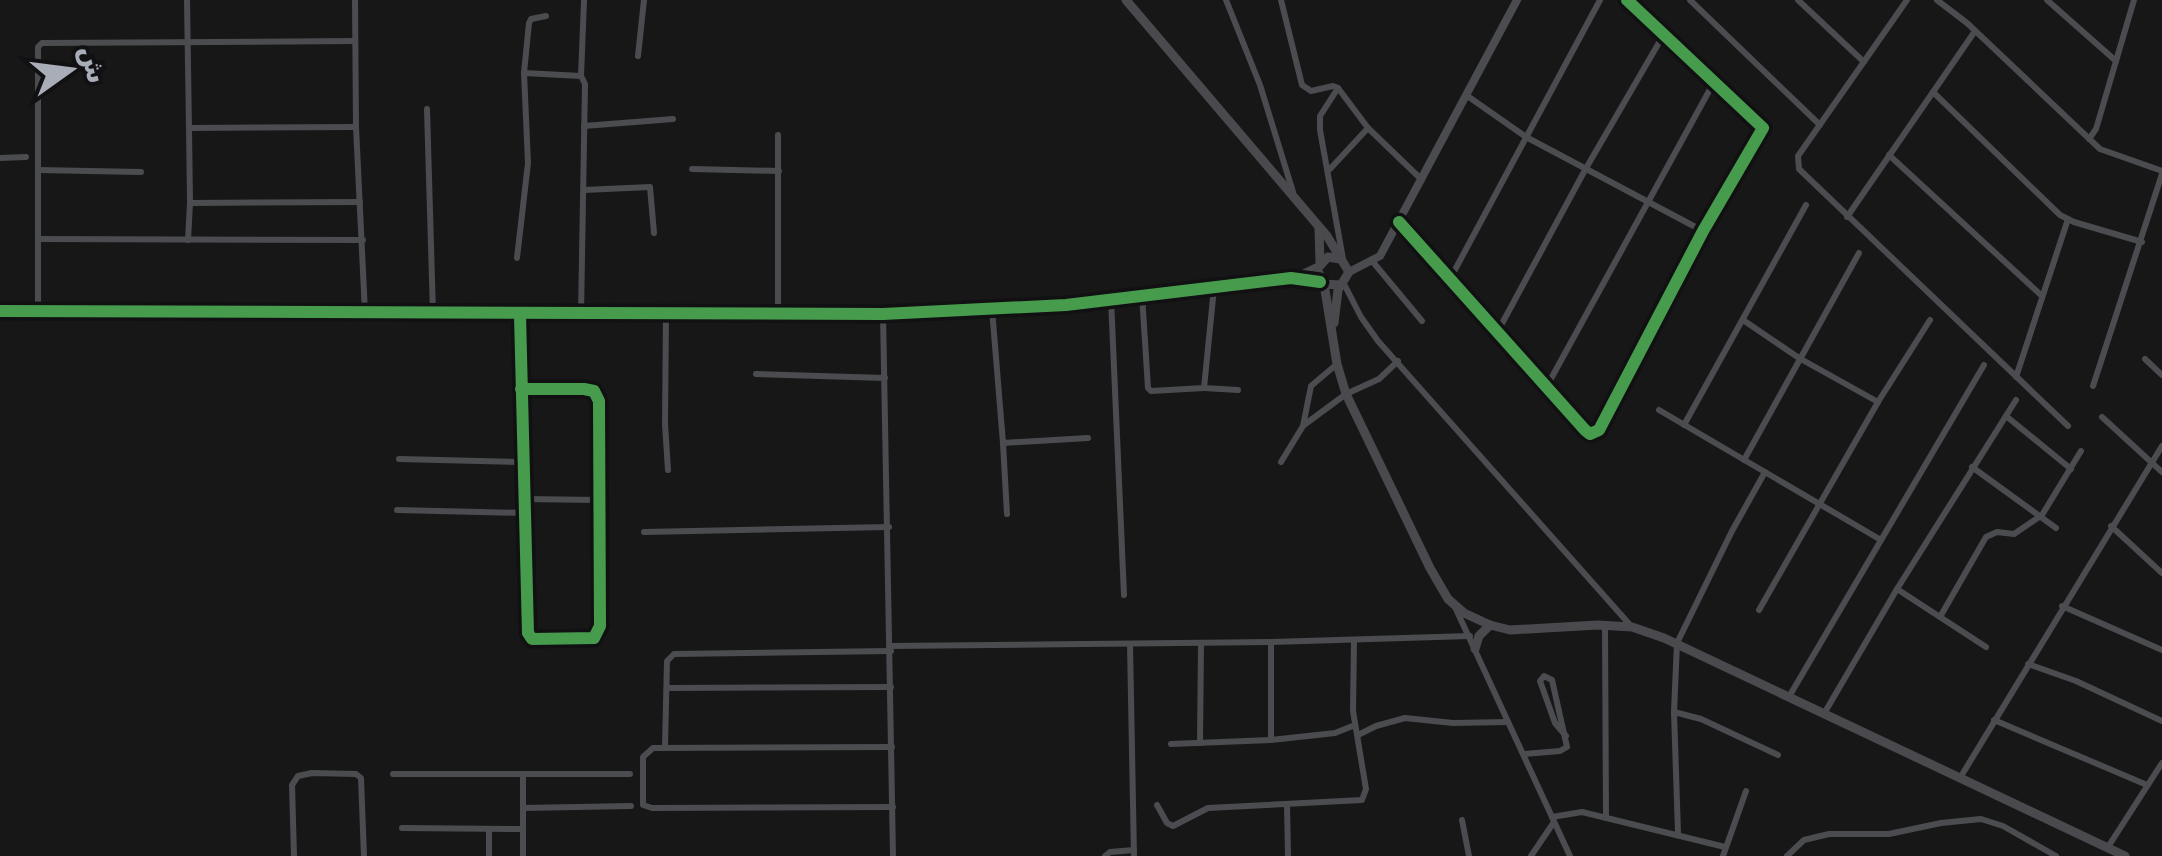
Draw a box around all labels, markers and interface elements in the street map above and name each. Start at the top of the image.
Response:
north arrow [20,20,120,120]
text: ش [73,41,114,87]

